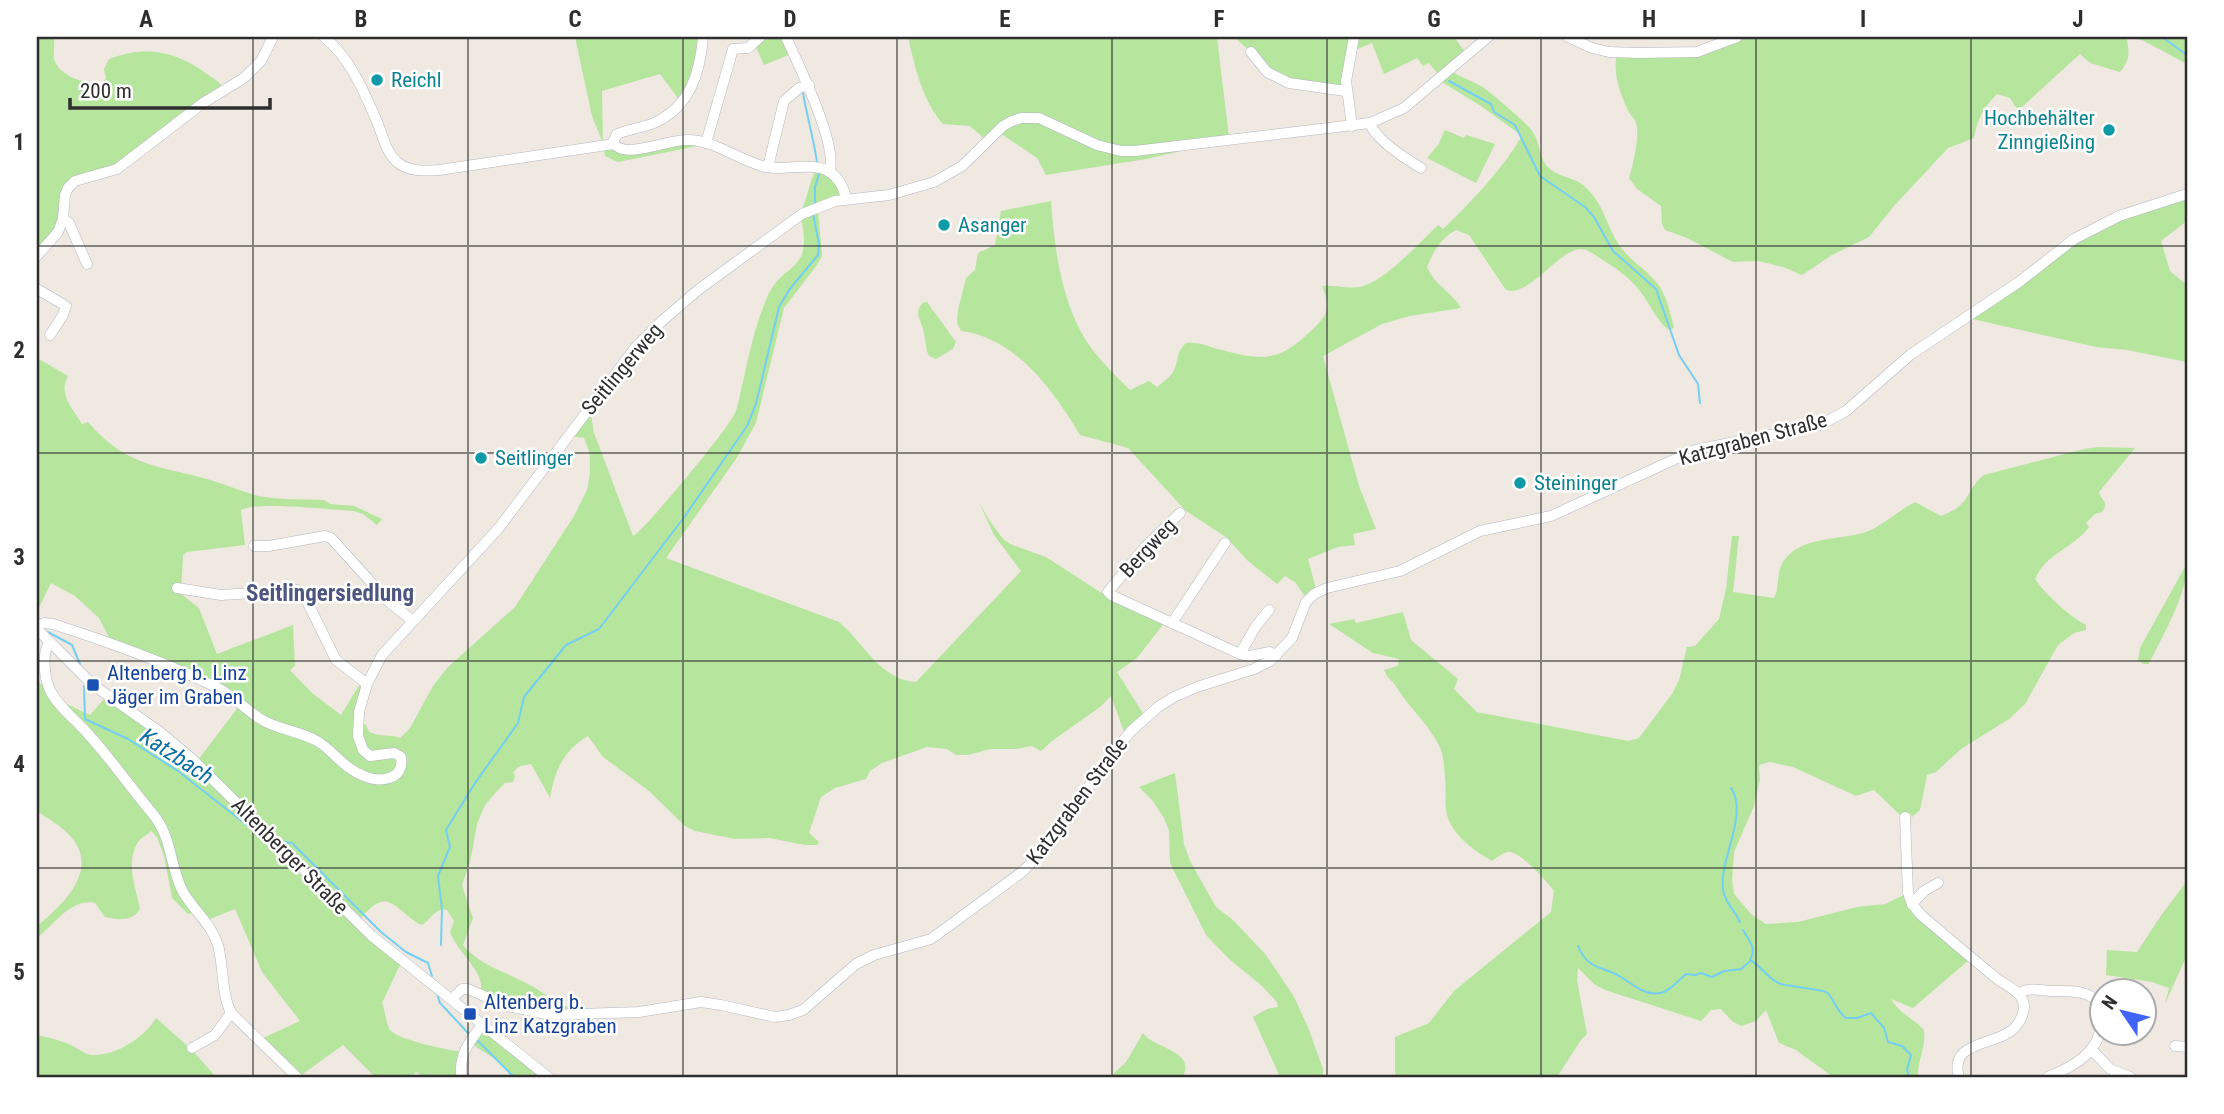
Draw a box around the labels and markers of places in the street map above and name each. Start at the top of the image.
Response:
place label: Reichl [391,68,441,92]
marker: Reichl [369,72,385,88]
place label: Hochbehälter Zinngießing [1984,106,2095,154]
marker: Hochbehälter Zinngießing [2101,122,2117,138]
place label: Asanger [958,213,1027,237]
marker: Asanger [936,217,952,233]
place label: Seitlinger [495,446,573,470]
marker: Seitlinger [473,450,489,466]
place label: Steininger [1534,471,1618,495]
marker: Steininger [1512,475,1528,491]
place label: Altenberg b. Linz Jäger im Graben [107,661,247,709]
marker: Altenberg b. Linz Jäger im Graben [85,677,101,693]
place label: Altenberg b. Linz Katzgraben [484,990,617,1038]
marker: Altenberg b. Linz Katzgraben [462,1006,478,1022]

